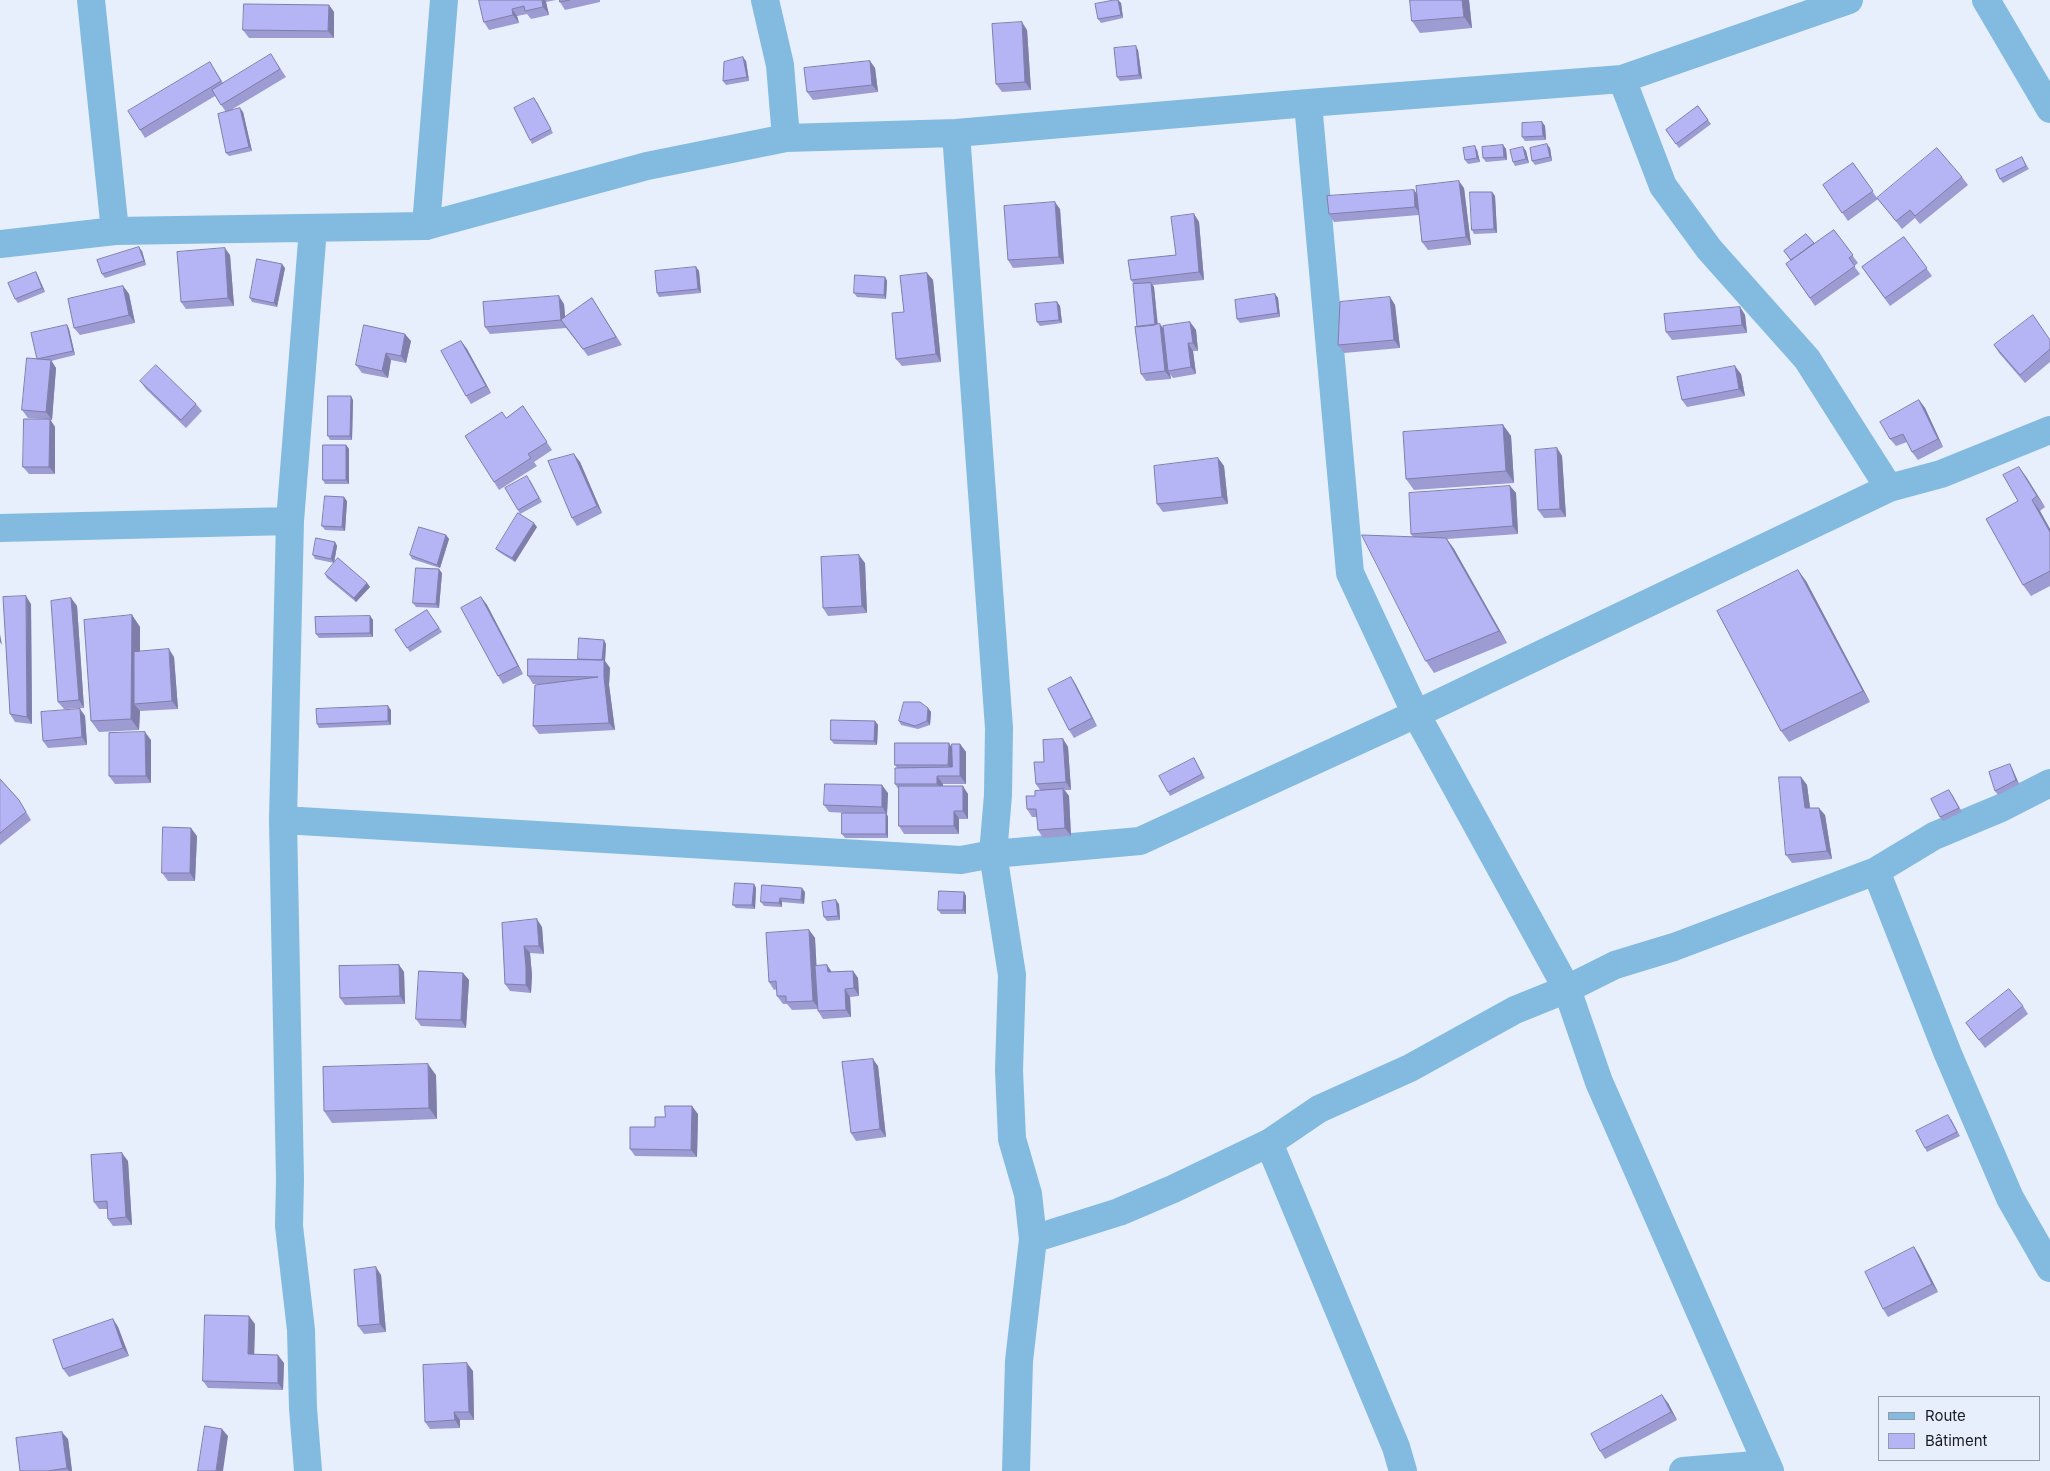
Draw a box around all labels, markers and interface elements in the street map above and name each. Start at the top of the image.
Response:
legend [1878,1396,2040,1461]
text: Route [1925,1406,1966,1425]
text: Bâtiment [1925,1431,1987,1450]

